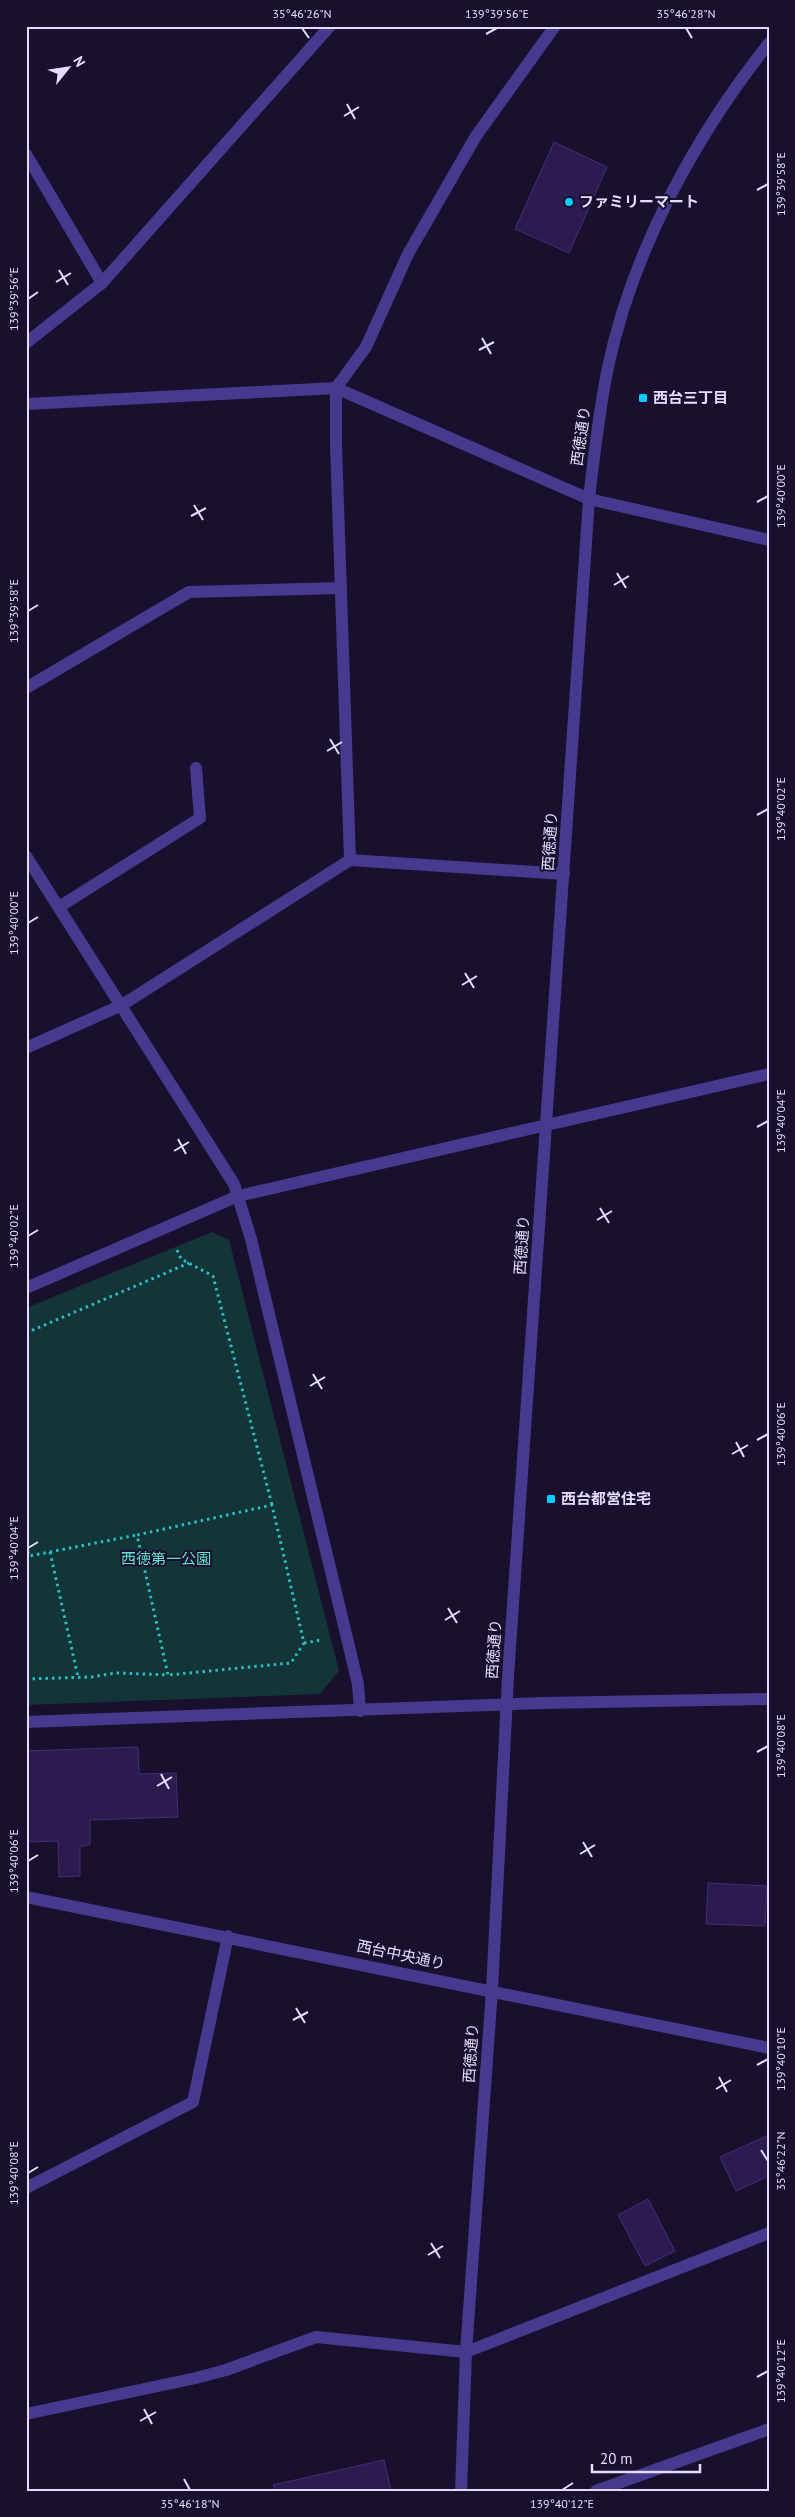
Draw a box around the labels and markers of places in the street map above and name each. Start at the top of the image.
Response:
place label: ファミリーマート [579,192,699,211]
marker: ファミリーマート [563,196,575,208]
place label: 西台三丁目 [653,388,728,407]
marker: 西台三丁目 [637,392,649,404]
place label: 西台都営住宅 [561,1489,651,1508]
marker: 西台都営住宅 [545,1493,557,1505]

